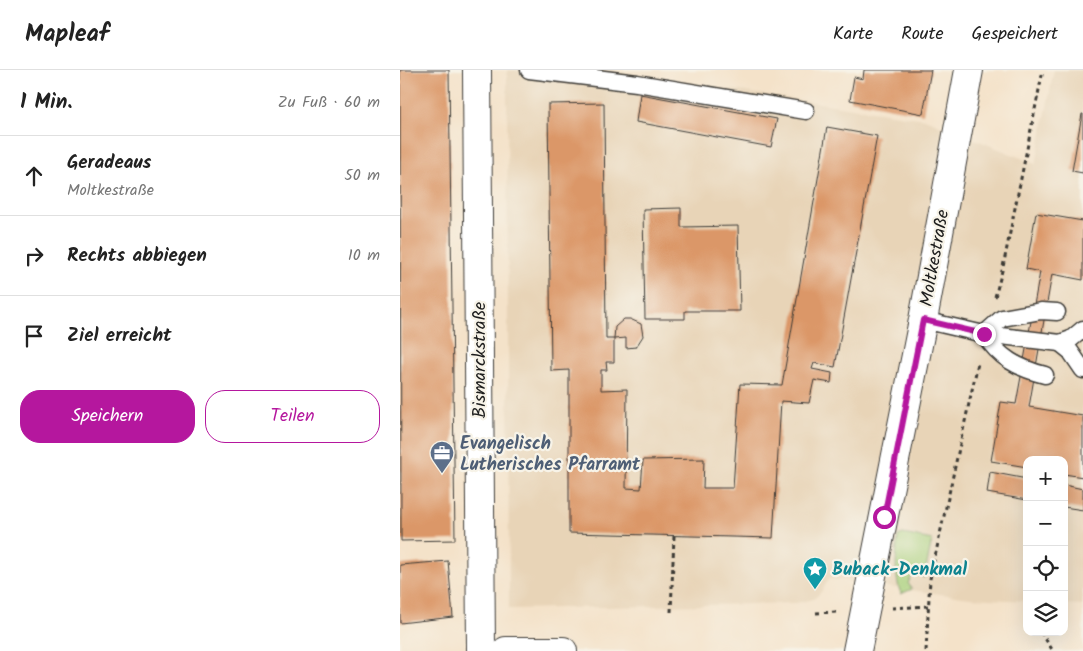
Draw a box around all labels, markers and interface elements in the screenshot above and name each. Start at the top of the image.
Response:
text: Mapleaf [25,15,109,54]
text: Karte [833,20,873,49]
text: Route [901,20,944,49]
text: Gespeichert [972,20,1058,49]
text: 1 Min. [20,86,72,119]
text: Zu Fuß · 60 m [278,90,380,115]
text: Geradeaus [67,148,152,178]
icon: ahead [20,162,48,190]
text: 50 m [344,163,380,188]
text: Moltkestraße [67,178,154,203]
street label: Moltkestraße [913,208,958,309]
text: Rechts abbiegen [67,241,207,271]
icon: right [20,242,48,270]
text: 10 m [348,243,380,268]
street label: Bismarckstraße [466,302,495,418]
text: Ziel erreicht [67,321,172,351]
icon: arrive [20,322,48,350]
route end [973,323,996,346]
button: Speichern [20,390,195,443]
button: Teilen [205,390,380,443]
place label: Evangelisch Lutherisches Pfarramt [460,430,641,480]
office icon: Evangelisch Lutherisches Pfarramt [429,440,455,474]
map controls [1023,456,1068,636]
button: + [1023,456,1068,501]
button: − [1023,501,1068,546]
route start [873,506,896,529]
button: locate [1023,546,1068,591]
place icon: Buback-Denkmal [802,556,828,590]
place label: Buback-Denkmal [832,556,967,585]
button: layers [1023,591,1068,636]

